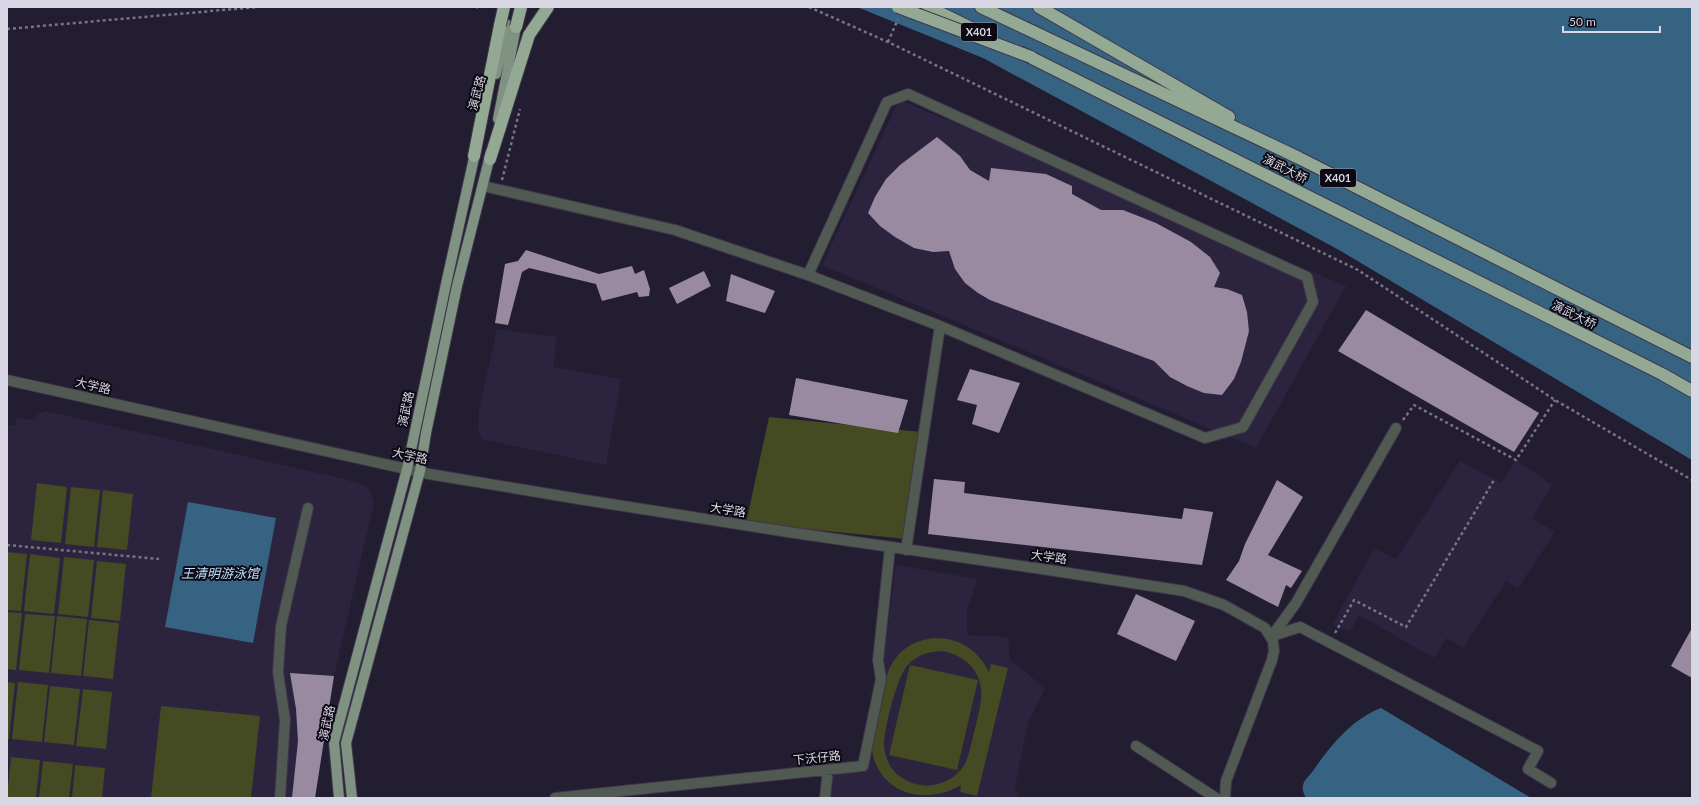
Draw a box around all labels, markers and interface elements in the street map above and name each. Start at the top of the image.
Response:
scale bar [1563,8,1660,34]
text: 50 m [1569,14,1596,29]
road number: X401 [961,23,997,41]
street label: 演武路 [465,74,488,112]
street label: 演武大桥 [1260,151,1310,186]
road number: X401 [1320,169,1356,187]
street label: 演武大桥 [1549,297,1599,332]
street label: 大学路 [74,374,112,397]
street label: 演武路 [394,390,417,428]
street label: 大学路 [391,444,429,467]
street label: 大学路 [709,499,747,520]
street label: 大学路 [1030,547,1068,566]
water label: 王清明游泳馆 [181,565,261,581]
street label: 演武路 [315,704,338,742]
street label: 下沃仔路 [792,748,842,767]

